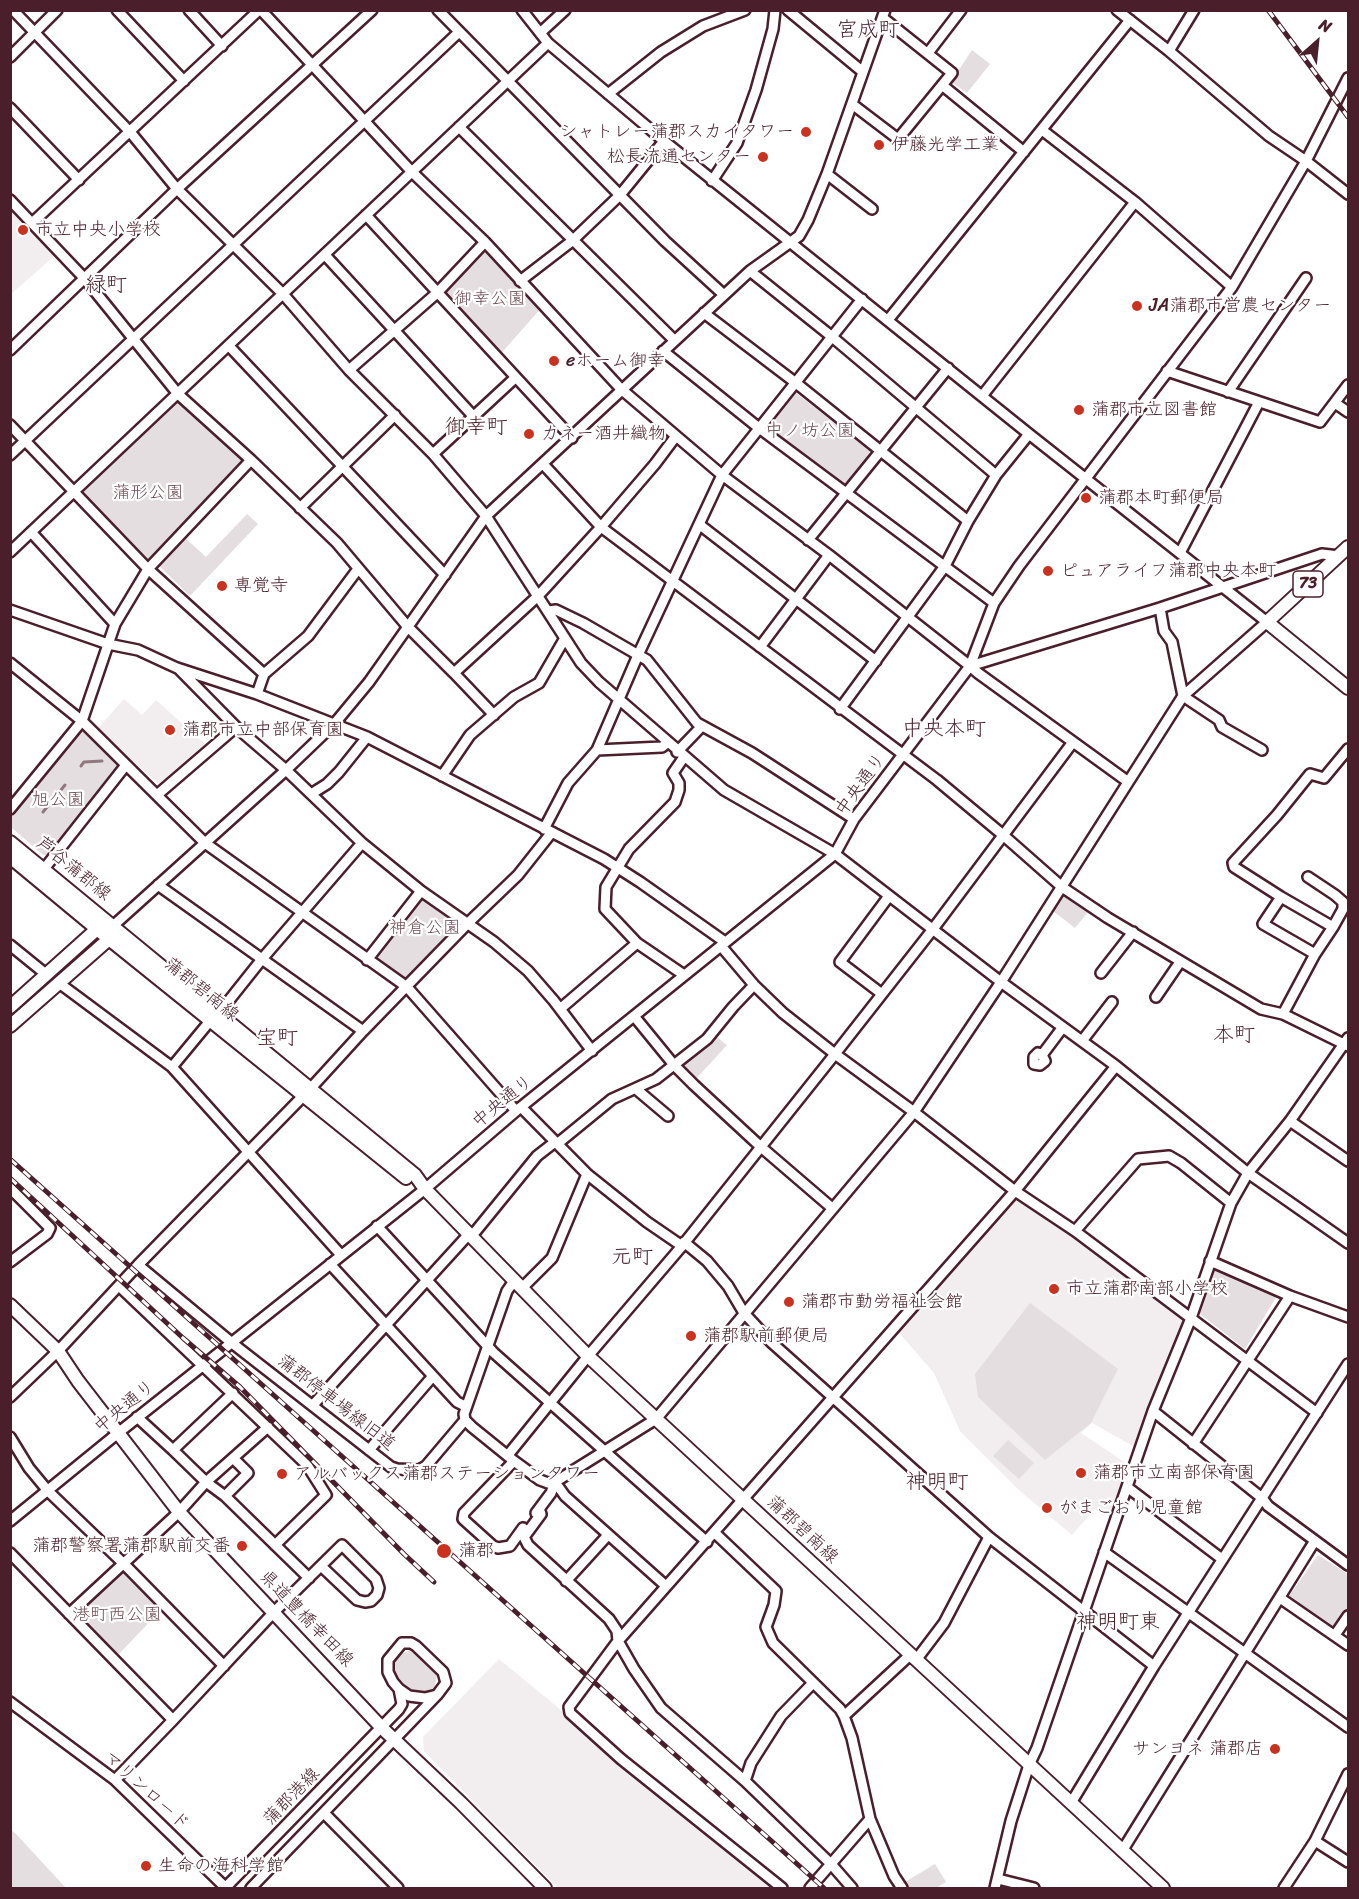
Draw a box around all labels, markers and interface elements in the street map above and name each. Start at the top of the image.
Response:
text: N [1314,10,1337,41]
north arrow [1287,12,1347,72]
district label: 宮成町 [837,18,899,44]
place label: シャトレー蒲郡スカイタワー [559,121,794,143]
marker: シャトレー蒲郡スカイタワー [799,125,813,139]
place label: 伊藤光学工業 [891,134,999,156]
marker: 伊藤光学工業 [872,138,886,152]
place label: 松長流通センター [607,146,751,168]
marker: 松長流通センター [756,150,770,164]
place label: 市立中央小学校 [35,219,161,241]
marker: 市立中央小学校 [16,223,30,237]
district label: 緑町 [85,273,127,299]
park label: 御幸公園 [454,288,526,310]
place label: JA蒲郡市営農センター [1149,295,1331,317]
marker: JA蒲郡市営農センター [1130,299,1144,313]
place label: eホーム御幸 [566,350,665,372]
marker: eホーム御幸 [547,354,561,368]
place label: 蒲郡市立図書館 [1091,399,1217,421]
marker: 蒲郡市立図書館 [1072,403,1086,417]
district label: 御幸町 [445,415,507,441]
park label: 中ノ坊公園 [765,420,855,442]
place label: カネー酒井織物 [541,423,666,445]
marker: カネー酒井織物 [522,427,536,441]
park label: 蒲形公園 [112,482,184,504]
place label: 蒲郡本町郵便局 [1098,487,1224,509]
marker: 蒲郡本町郵便局 [1079,491,1093,505]
place label: ピュアライフ蒲郡中央本町 [1060,560,1276,582]
marker: ピュアライフ蒲郡中央本町 [1041,564,1055,578]
road number: 73 [1293,571,1323,597]
place label: 専覚寺 [234,575,288,597]
marker: 専覚寺 [215,579,229,593]
district label: 中央本町 [902,717,986,743]
place label: 蒲郡市立中部保育園 [182,719,344,741]
marker: 蒲郡市立中部保育園 [163,723,177,737]
street label: 中央通り [831,750,891,820]
park label: 旭公園 [31,789,85,811]
street label: 芦谷蒲郡線 [31,832,115,906]
park label: 神倉公園 [389,917,461,939]
street label: 蒲郡碧南線 [159,953,243,1027]
district label: 本町 [1213,1023,1255,1049]
district label: 宝町 [256,1026,298,1052]
street label: 中央通り [468,1071,538,1133]
district label: 元町 [611,1245,653,1271]
place label: 市立蒲郡南部小学校 [1066,1278,1228,1300]
marker: 市立蒲郡南部小学校 [1047,1282,1061,1296]
place label: 蒲郡市勤労福祉会館 [801,1291,963,1313]
marker: 蒲郡市勤労福祉会館 [782,1295,796,1309]
place label: 蒲郡駅前郵便局 [703,1325,829,1347]
marker: 蒲郡駅前郵便局 [684,1329,698,1343]
street label: 蒲郡停車場線旧道 [273,1350,399,1456]
street label: 中央通り [90,1376,160,1438]
place label: 蒲郡市立南部保育園 [1093,1462,1255,1484]
place label: アルバックス蒲郡ステーションタワー [294,1463,600,1485]
marker: 蒲郡市立南部保育園 [1074,1466,1088,1480]
marker: アルバックス蒲郡ステーションタワー [275,1467,289,1481]
district label: 神明町 [906,1470,968,1496]
street label: 蒲郡碧南線 [762,1491,842,1569]
place label: がまごおり児童館 [1059,1497,1203,1519]
marker: がまごおり児童館 [1040,1501,1054,1515]
place label: 蒲郡警察署蒲郡駅前交番 [32,1535,230,1557]
marker: 蒲郡警察署蒲郡駅前交番 [235,1539,249,1553]
place label: 蒲郡 [458,1540,494,1562]
marker: 蒲郡 [435,1542,453,1560]
street label: 県道豊橋幸田線 [254,1566,358,1672]
park label: 港町西公園 [72,1604,162,1626]
district label: 神明町東 [1076,1610,1160,1636]
place label: サンヨネ 蒲郡店 [1132,1738,1263,1760]
marker: サンヨネ 蒲郡店 [1268,1742,1282,1756]
street label: マリンロード [99,1747,193,1835]
street label: 蒲郡港線 [259,1764,325,1830]
place label: 生命の海科学館 [158,1855,284,1877]
marker: 生命の海科学館 [139,1859,153,1873]

